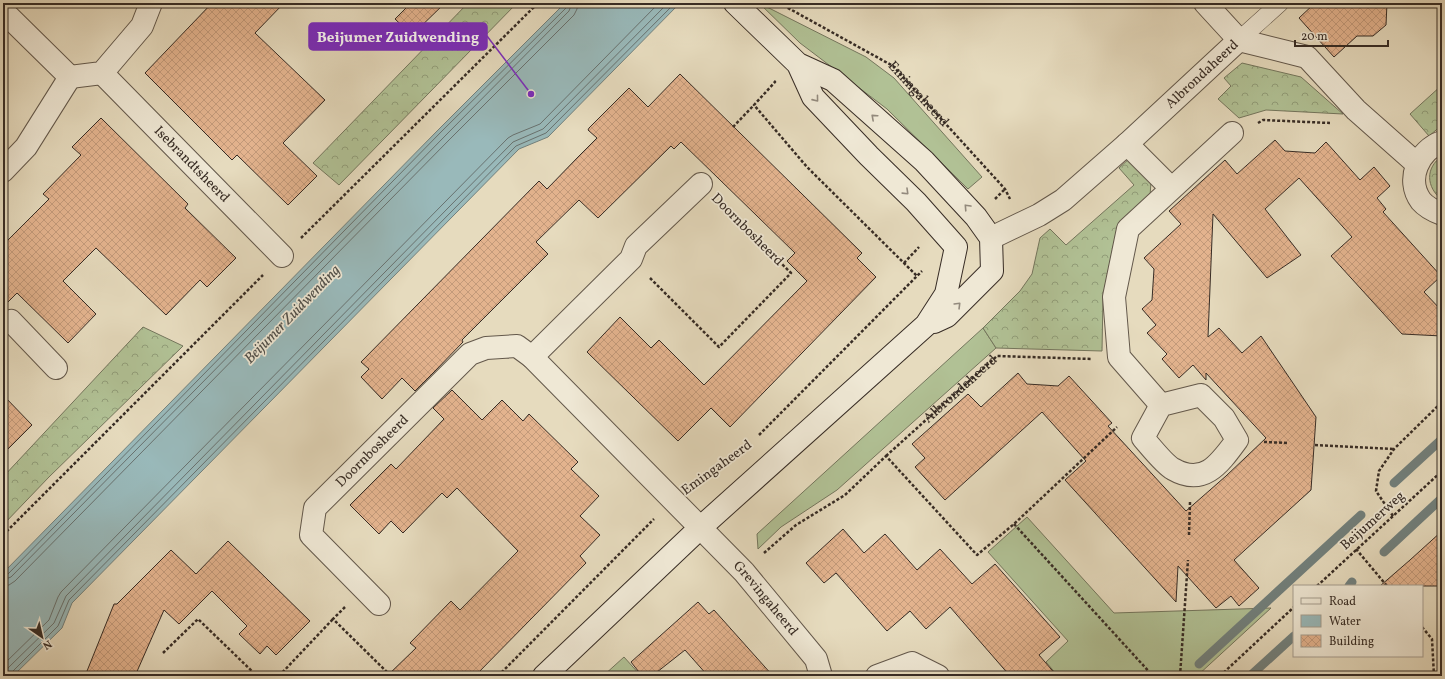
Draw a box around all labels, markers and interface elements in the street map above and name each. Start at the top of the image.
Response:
scale bar [1295,22,1388,48]
callout: Beijumer Zuidwending [309,23,487,50]
text: Beijumer Zuidwending [317,28,479,49]
text: 20 m [1301,29,1328,45]
street label: Albrondaheerd [1161,35,1243,113]
street label: Emingaheerd [883,57,953,131]
one-way arrow [811,94,818,101]
one-way arrow [871,114,879,121]
street label: Isebrandtsheerd [150,122,234,207]
one-way arrow [901,187,909,195]
street label: Doornbosheerd [706,189,788,271]
one-way arrow [965,205,972,212]
water label: Beijumer Zuidwending [240,261,346,369]
one-way arrow [953,302,961,310]
street label: Albrondaheerd [919,351,1002,427]
street label: Doornbosheerd [332,410,413,492]
street label: Emingaheerd [678,436,756,500]
street label: Beijumerweg [1337,487,1409,555]
street label: Grevingaheerd [729,557,802,640]
legend [1293,585,1423,657]
text: Road [1329,594,1356,610]
text: Water [1329,614,1361,630]
north arrow [22,617,62,657]
text: Building [1329,634,1374,650]
text: N [39,636,54,653]

